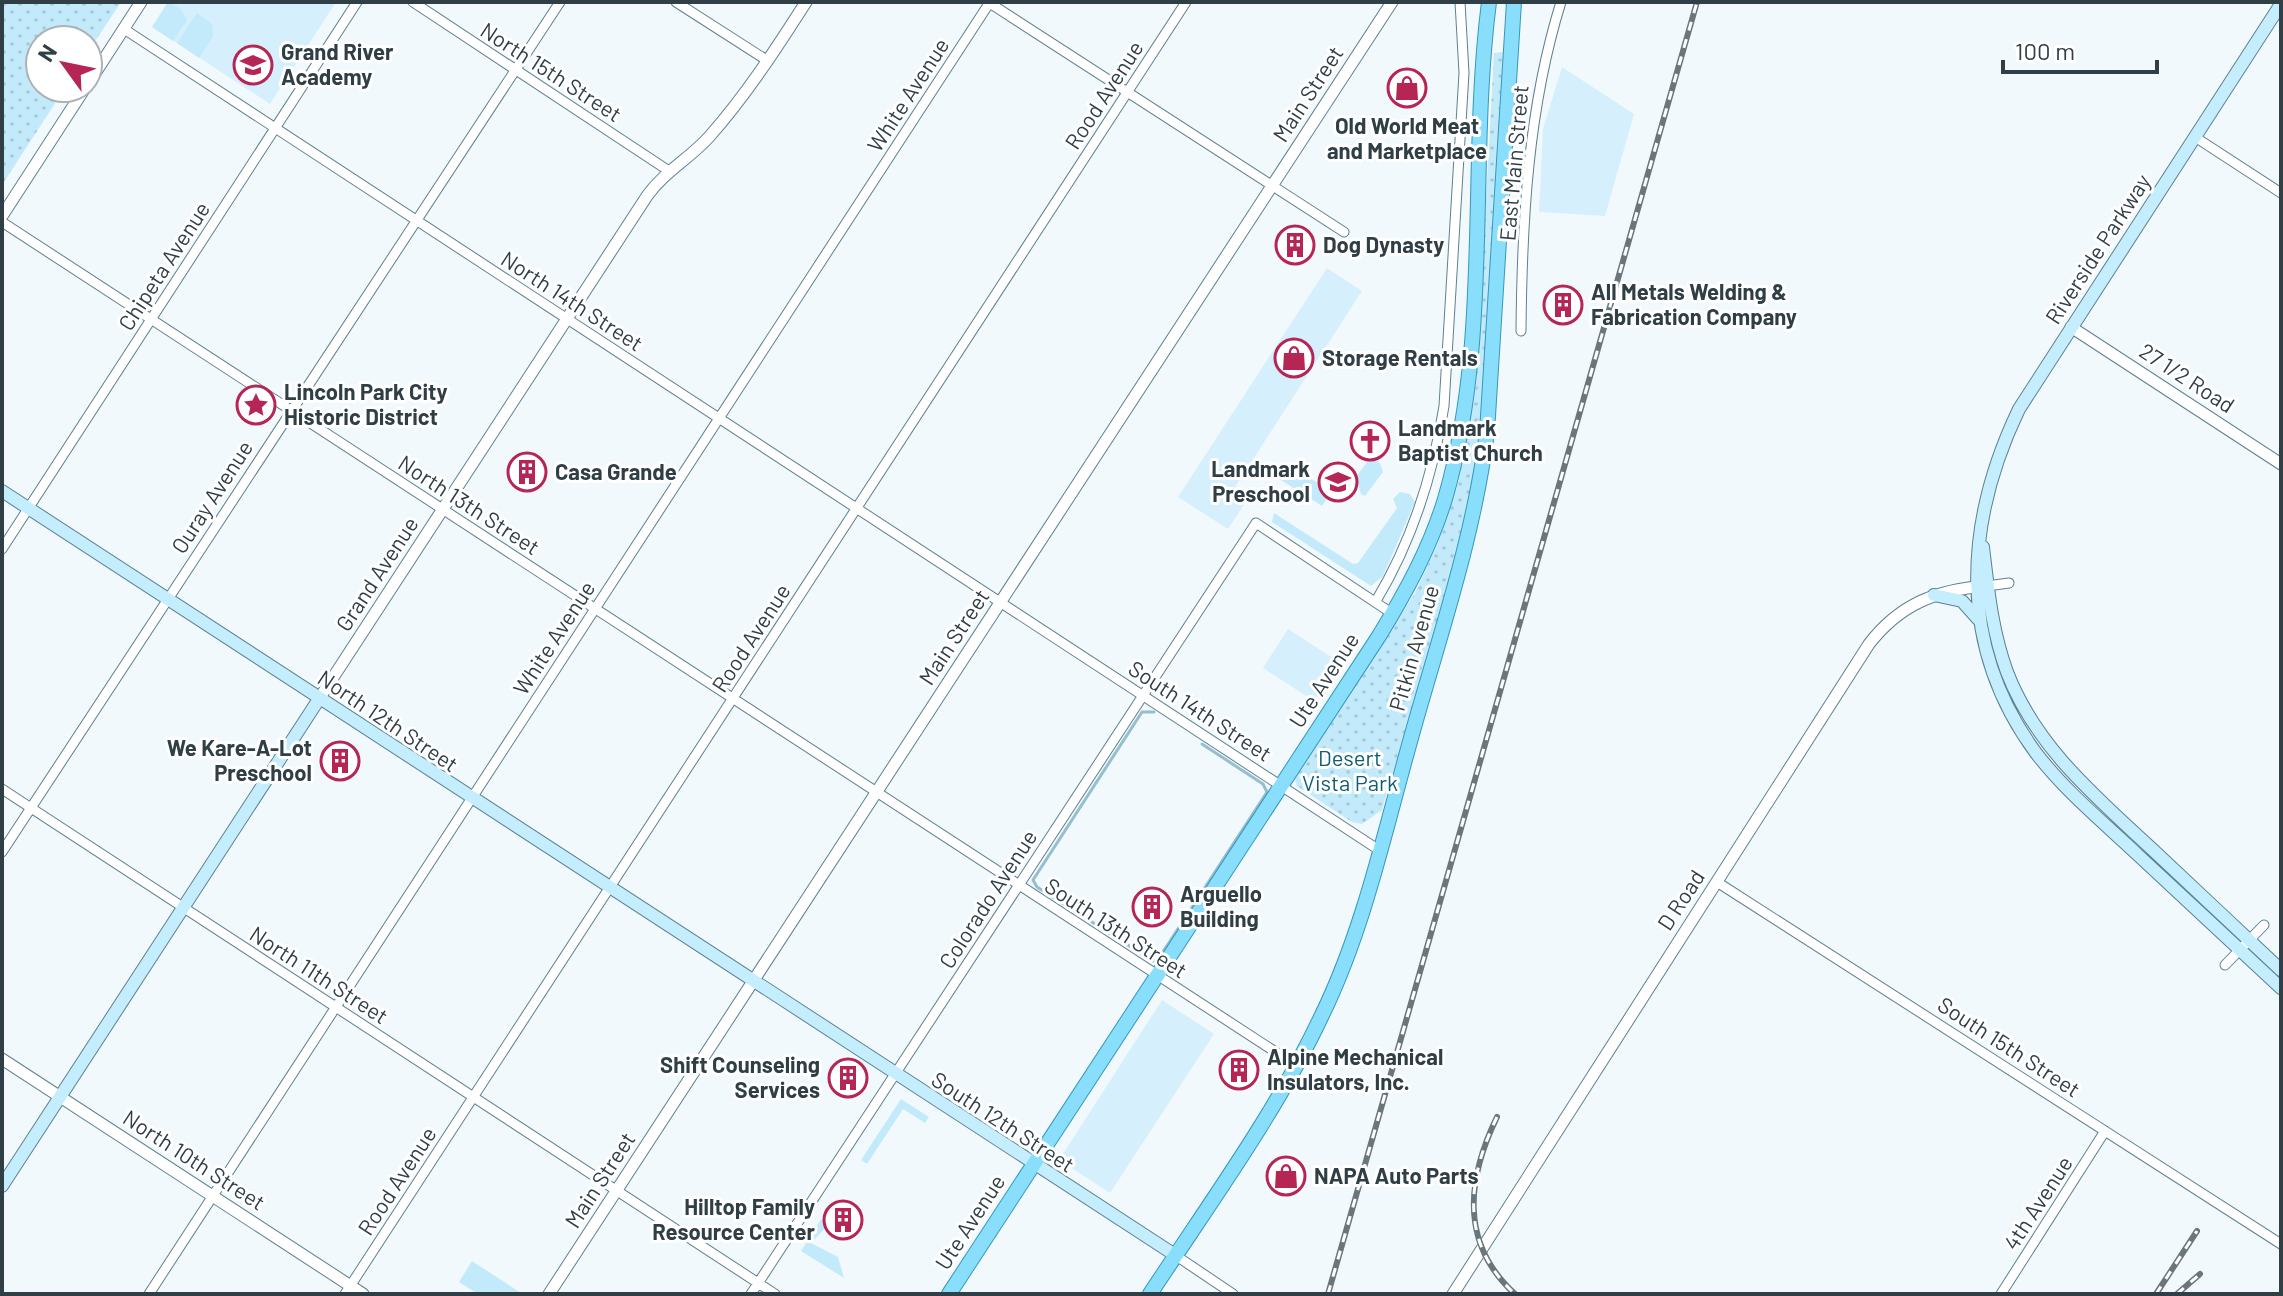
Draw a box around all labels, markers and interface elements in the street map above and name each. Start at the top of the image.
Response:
street label: North 15th Street [476,16,627,126]
north arrow [24,24,104,104]
scale bar [2003,24,2157,74]
street label: White Avenue [861,33,954,156]
street label: Rood Avenue [1059,35,1148,153]
text: 100 m [2015,36,2075,65]
place label: Grand River Academy [281,38,394,89]
text: N [31,39,61,66]
street label: Main Street [1267,41,1348,146]
school or university icon: Grand River Academy [232,44,274,86]
shop icon: Old World Meat and Marketplace [1386,67,1428,109]
street label: East Main Street [1493,84,1533,242]
place label: Old World Meat and Marketplace [1327,112,1487,163]
street label: Riverside Parkway [2039,169,2155,328]
street label: Chipeta Avenue [112,196,214,335]
building icon: Dog Dynasty [1274,224,1316,266]
place label: Dog Dynasty [1323,231,1444,257]
street label: North 14th Street [497,245,648,356]
place label: All Metals Welding & Fabrication Company [1591,278,1797,329]
building icon: All Metals Welding & Fabrication Company [1542,284,1584,326]
shop icon: Storage Rentals [1273,337,1315,379]
street label: 27 1/2 Road [2135,337,2240,417]
place label: Storage Rentals [1322,344,1478,370]
place label: Lincoln Park City Historic District [284,378,447,429]
place icon: Lincoln Park City Historic District [235,384,277,426]
place label: Landmark Baptist Church [1398,414,1543,465]
church icon: Landmark Baptist Church [1349,420,1391,462]
street label: Ouray Avenue [165,435,257,558]
street label: North 13th Street [394,449,545,559]
building icon: Casa Grande [506,451,548,493]
place label: Landmark Preschool [1211,455,1310,506]
place label: Casa Grande [555,458,677,484]
school or university icon: Landmark Preschool [1317,461,1359,503]
street label: Grand Avenue [330,512,423,635]
street label: White Avenue [507,576,600,699]
street label: Rood Avenue [706,578,795,696]
street label: Pitkin Avenue [1383,582,1443,714]
street label: Main Street [913,584,994,689]
street label: Ute Avenue [1283,627,1363,732]
street label: South 14th Street [1124,654,1277,766]
street label: North 12th Street [314,664,464,777]
place label: We Kare-A-Lot Preschool [167,734,312,785]
building icon: We Kare-A-Lot Preschool [319,740,361,782]
park label: Desert Vista Park [1302,744,1398,795]
street label: Colorado Avenue [933,824,1042,973]
street label: D Road [1651,864,1709,934]
street label: South 13th Street [1041,872,1193,983]
place label: Arguello Building [1180,880,1262,931]
building icon: Arguello Building [1131,886,1173,928]
street label: North 11th Street [246,920,393,1028]
street label: South 15th Street [1934,991,2085,1102]
place label: Alpine Mechanical Insulators, Inc. [1267,1043,1443,1094]
building icon: Alpine Mechanical Insulators, Inc. [1218,1049,1260,1091]
place label: Shift Counseling Services [660,1051,820,1102]
building icon: Shift Counseling Services [827,1057,869,1099]
street label: South 12th Street [927,1065,1080,1177]
street label: North 10th Street [119,1104,270,1215]
street label: Rood Avenue [352,1121,441,1239]
street label: Main Street [559,1127,640,1232]
street label: 4th Avenue [1997,1151,2077,1254]
shop icon: NAPA Auto Parts [1265,1155,1307,1197]
place label: NAPA Auto Parts [1314,1162,1479,1188]
street label: Ute Avenue [929,1169,1009,1274]
place label: Hilltop Family Resource Center [652,1193,816,1244]
building icon: Hilltop Family Resource Center [822,1199,864,1241]

